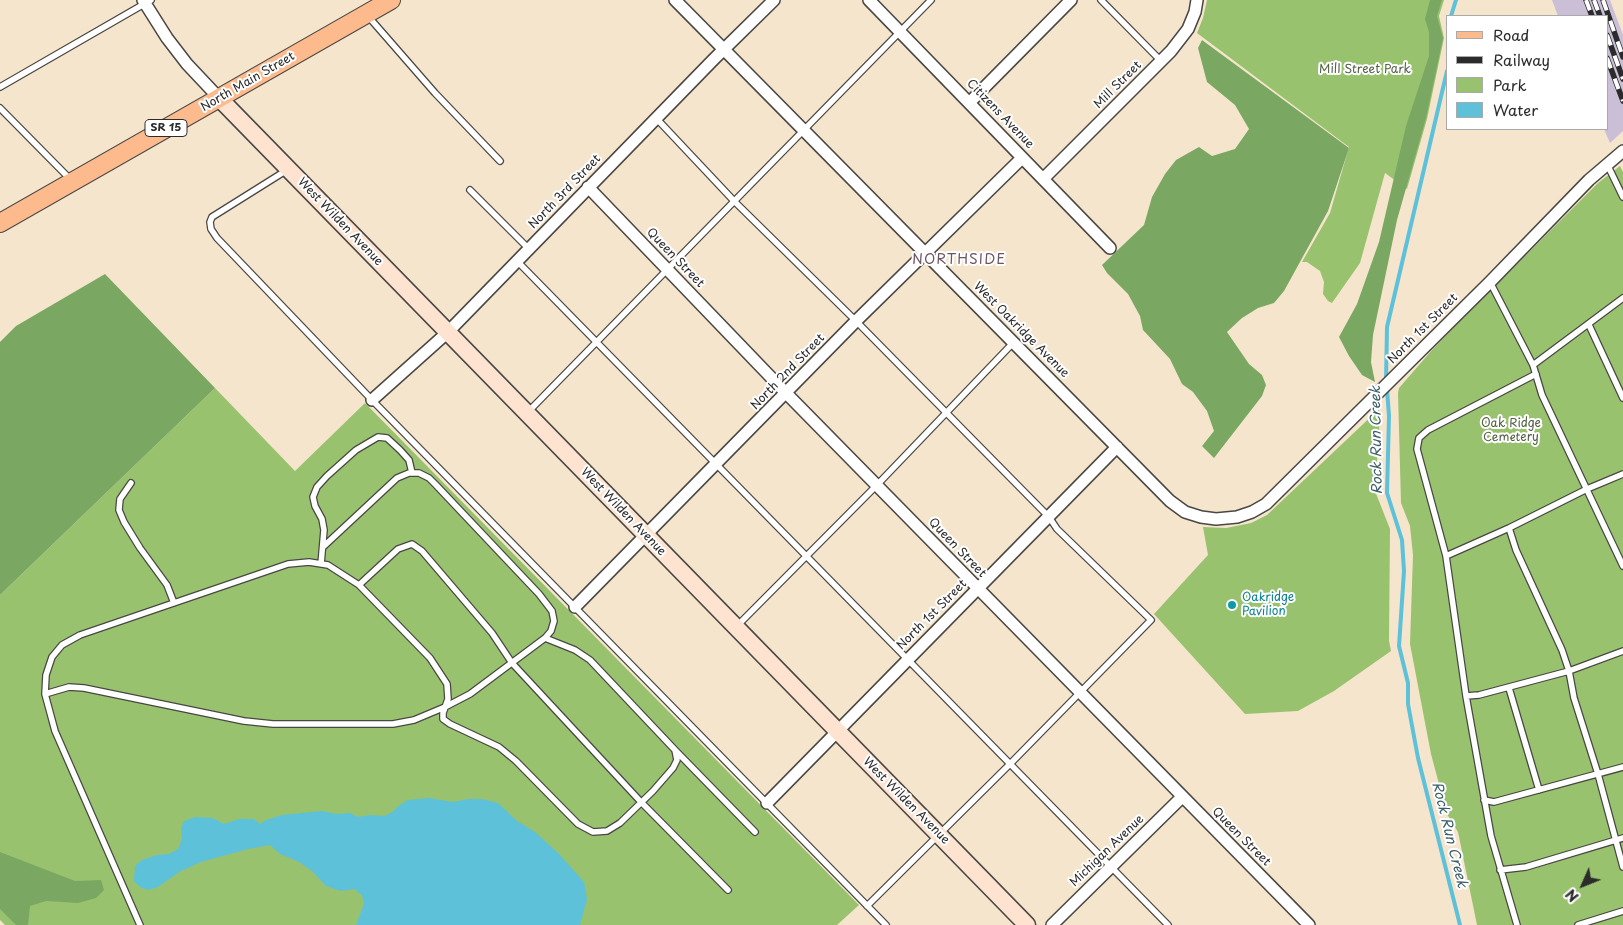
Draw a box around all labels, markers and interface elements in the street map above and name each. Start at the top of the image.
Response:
legend [1446,15,1608,130]
text: Road [1493,23,1529,46]
text: Railway [1493,48,1550,71]
street label: North Main Street [198,49,298,115]
street label: Mill Street [1091,58,1145,112]
park label: Mill Street Park [1319,63,1411,77]
text: Park [1493,73,1527,96]
street label: Citizens Avenue [963,76,1037,152]
text: Water [1493,98,1538,121]
road number: SR 15 [145,120,187,136]
street label: North 3rd Street [526,152,604,232]
street label: West Wilden Avenue [294,175,386,269]
street label: Queen Street [643,225,707,291]
district label: NORTHSIDE [911,252,1007,268]
street label: West Oakridge Avenue [970,279,1072,381]
street label: North 1st Street [1385,291,1461,367]
street label: North 2nd Street [748,331,828,413]
water label: Rock Run Creek [1368,386,1386,494]
park label: Oak Ridge Cemetery [1481,417,1541,445]
street label: West Wilden Avenue [577,465,669,559]
street label: Queen Street [925,515,989,581]
street label: North 1st Street [894,577,970,653]
place label: Oakridge Pavilion [1242,591,1294,619]
marker: Oakridge Pavilion [1226,599,1238,611]
street label: West Wilden Avenue [860,755,952,847]
water label: Rock Run Creek [1428,780,1470,890]
street label: Queen Street [1209,805,1273,869]
street label: Michigan Avenue [1067,812,1147,890]
north arrow [1558,860,1608,910]
text: N [1560,884,1583,907]

